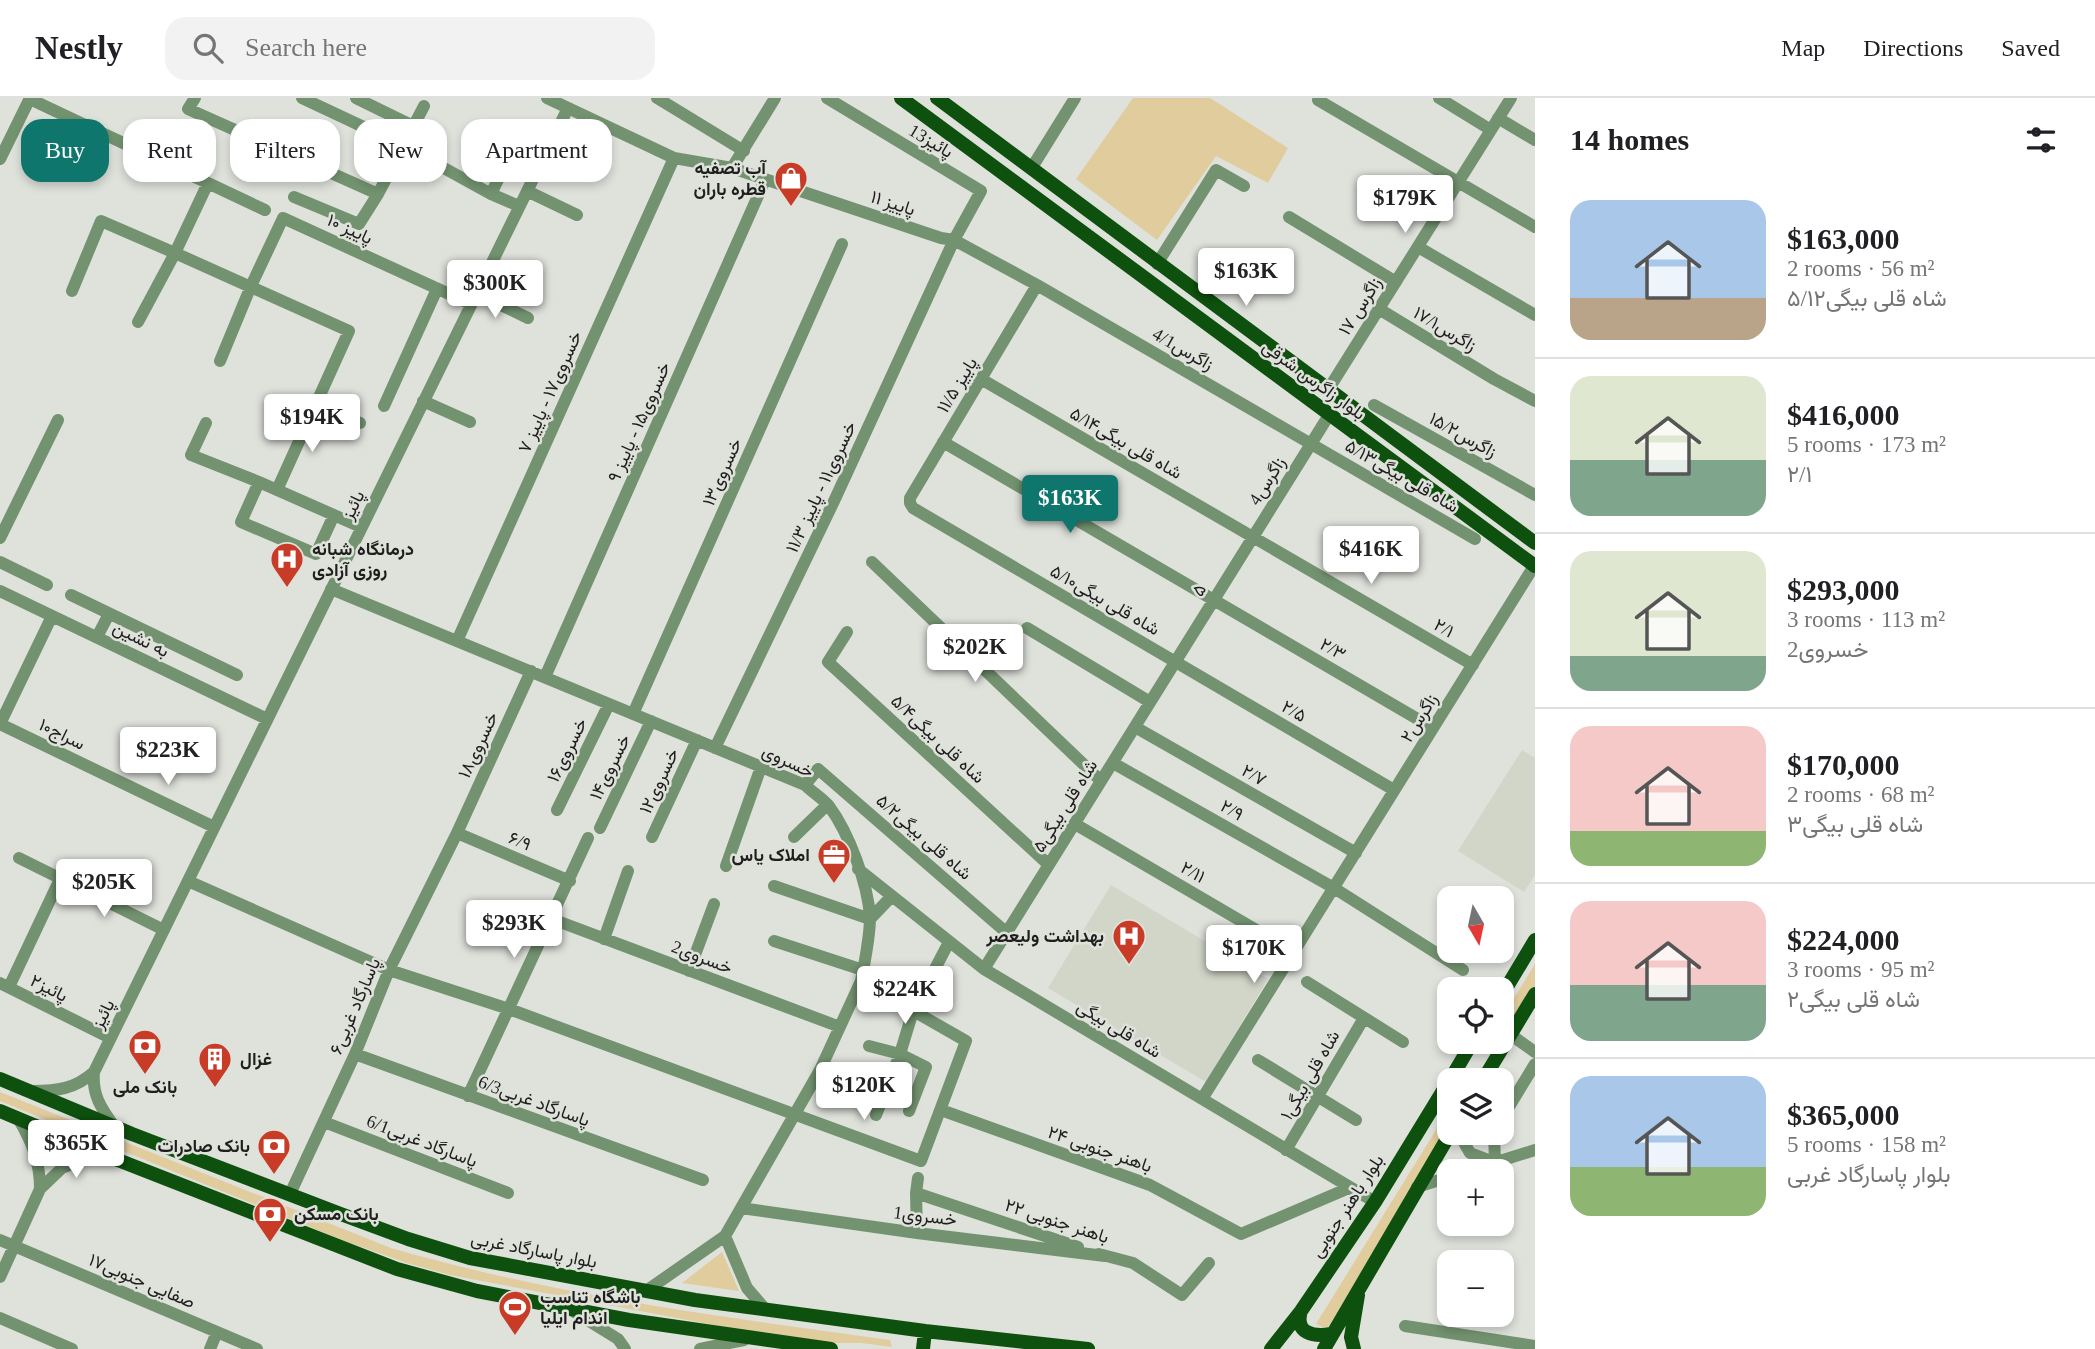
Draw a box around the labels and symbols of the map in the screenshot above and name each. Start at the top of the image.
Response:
street label: پائیز13 [904,120,957,164]
place label: آب تصفیه قطره باران [694,158,767,200]
shop icon: آب تصفیه قطره باران [772,159,810,208]
pin: $179K [1356,176,1454,235]
street label: پاییز ۱۱ [868,186,918,221]
street label: پاییز ۱۰ [323,210,376,250]
pin: $163K [1197,248,1295,308]
pin: $300K [446,260,544,320]
street label: زاگرس ۱۷ [1335,273,1386,339]
street label: زاگرس۱۷/۱ [1409,302,1480,356]
street label: 4/1زاگرس [1149,324,1217,375]
street label: خسروى۱۷ - پاییز ۷ [514,328,588,457]
street label: بلوار زاگرس شرقی [1258,336,1369,425]
street label: پاییز ۱۱/۵ [933,354,983,417]
street label: خسروى۱۵ - پاییز ۹ [604,359,676,486]
pin: $194K [263,394,361,454]
street label: شاه قلی بیگی۵/۱۴ [1066,403,1185,484]
street label: زاگرس۱۵/۲ [1425,408,1500,463]
street label: خسروى۱۱ - پاییز ۱۱/۳ [782,418,862,557]
street label: خسروى۱۳ [698,435,747,509]
street label: شاه قلی بیگی۵/۱۳ [1341,436,1462,517]
street label: زاگرس4 [1244,453,1290,509]
pin: $163K [1021,476,1119,535]
street label: پائیز [337,487,370,525]
pin: $416K [1322,526,1420,586]
place label: درمانگاه شبانه روزی آزادی [312,539,414,581]
hospital icon: درمانگاه شبانه روزی آزادی [268,540,306,589]
street label: شاه قلی بیگی۵/۱۰ [1046,561,1163,640]
street label: ۵ [1188,580,1210,600]
street label: ۲/۱ [1431,614,1457,642]
street label: به نشین [109,617,172,662]
pin: $202K [926,624,1024,684]
street label: ۲/۳ [1317,634,1349,664]
street label: زاگرس۲ [1396,690,1442,746]
street label: شاه قلی بیگی۵/۴ [886,691,989,788]
street label: ۲/۵ [1278,696,1310,726]
street label: خسروى۱۸ [454,709,503,782]
street label: سراج۱۰ [35,714,88,756]
street label: خسروى۱۶ [543,715,592,786]
pin: $223K [119,728,217,787]
street label: خسروى۱۴ [586,731,635,803]
street label: خسروى [759,740,817,783]
street label: خسروى۱۲ [635,745,684,817]
street label: شاه قلی بیگی۵ [1029,756,1102,856]
street label: ۲/۷ [1238,760,1270,790]
street label: شاه قلی بیگی۵/۲ [872,790,976,885]
street label: ۲/۹ [1217,796,1247,824]
street label: ۶/۹ [506,827,534,855]
office icon: املاک یاس [815,836,853,885]
place label: املاک یاس [732,845,810,866]
street label: ۲/۱۱ [1177,857,1209,887]
pin: $205K [55,860,153,919]
north arrow [1437,886,1514,962]
pin: $293K [465,900,563,960]
hospital icon: بهداشت ولیعصر [1110,917,1148,966]
place label: بهداشت ولیعصر [985,926,1104,947]
pin: $170K [1205,926,1303,985]
street label: خسروى2 [668,936,735,979]
street label: پاسارگاد غربی۶ [326,955,386,1058]
pin: $224K [856,967,954,1026]
street label: پائیز۲ [26,970,71,1008]
street label: پائیز [87,996,120,1034]
street label: شاه قلی بیگی [1073,996,1165,1063]
bank icon: بانک ملی [126,1027,164,1076]
street label: شاه قلی بیگی۱ [1276,1027,1344,1124]
building icon: غزال [196,1040,234,1089]
place label: غزال [240,1049,272,1070]
pin: $120K [815,1062,913,1122]
street label: پاسارگاد غربی6/3 [475,1072,592,1132]
place label: بانک ملی [113,1077,177,1098]
street label: پاسارگاد غربی6/1 [363,1111,480,1173]
pin: $365K [27,1121,125,1180]
street label: ۲۴ باهنر جنوبی [1045,1122,1155,1177]
bank icon: بانک صادرات [255,1127,293,1176]
place label: بانک صادرات [157,1136,250,1157]
street label: بلوار باهنر جنوبی [1306,1151,1389,1262]
bank icon: بانک مسکن [251,1195,289,1244]
street label: ۲۲ باهنر جنوبی [1002,1195,1112,1248]
street label: خسروى1 [892,1202,958,1231]
place label: بانک مسکن [294,1204,379,1225]
street label: بلوار پاسارگاد غربی [469,1228,599,1274]
street label: صفایی جنوبی۱۷ [85,1250,198,1313]
place label: باشگاه تناسب اندام ایلیا [540,1287,641,1330]
sports icon: باشگاه تناسب اندام ایلیا [496,1288,534,1337]

